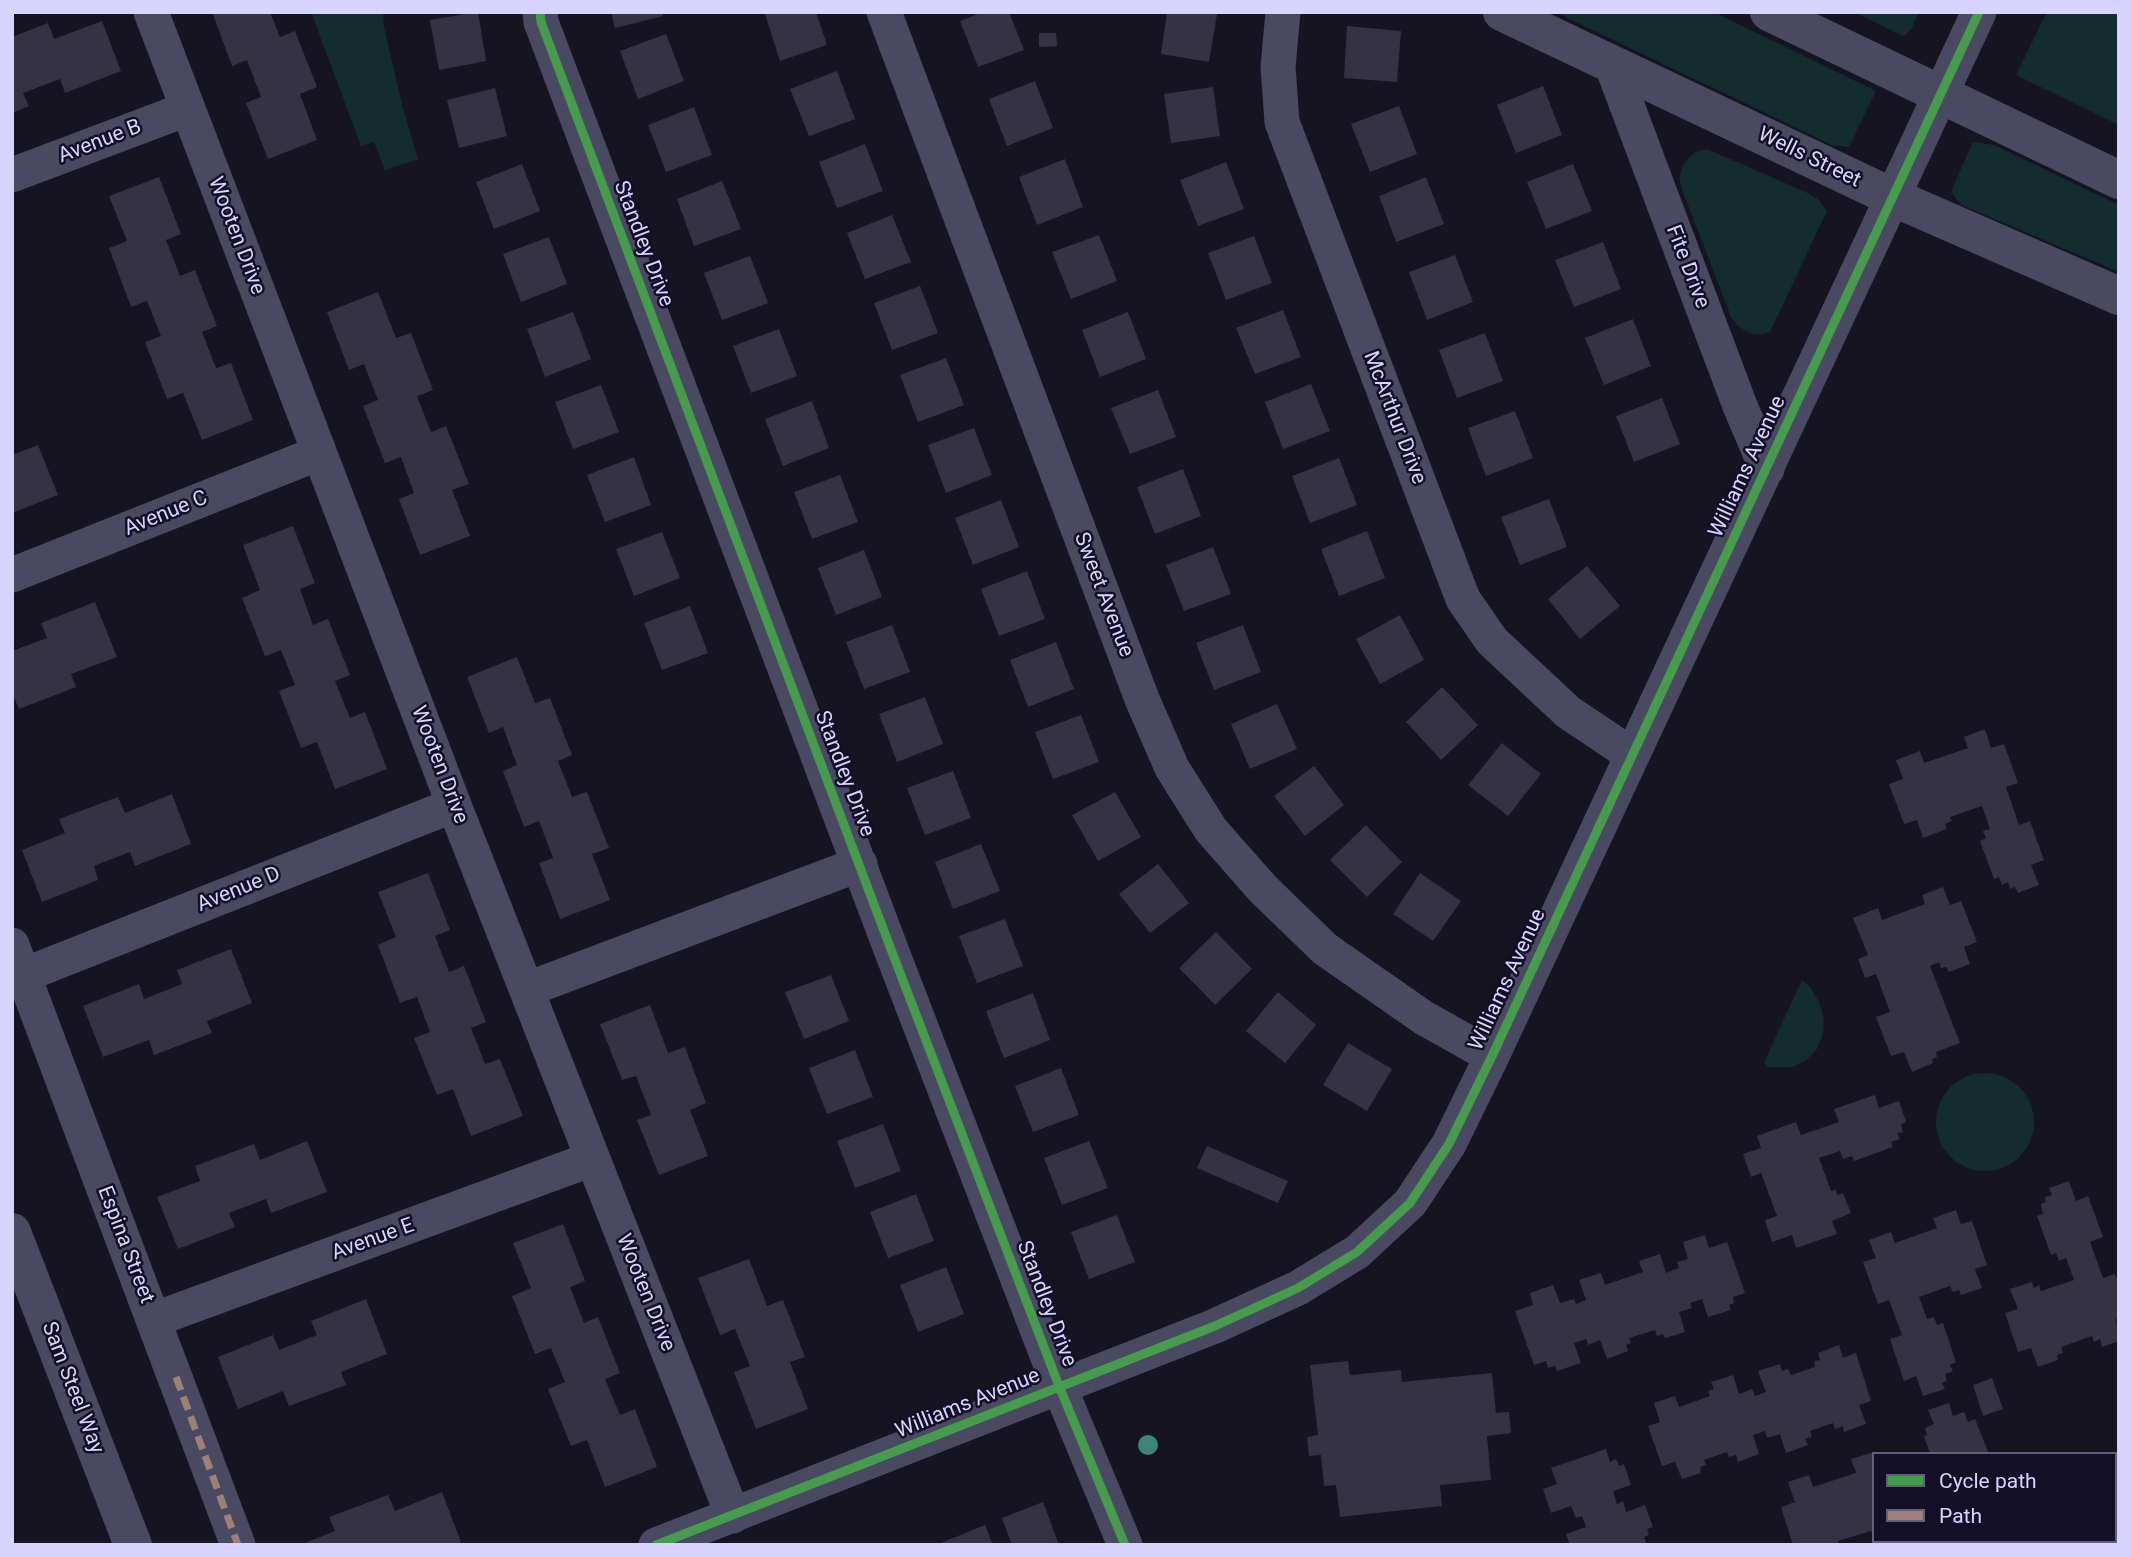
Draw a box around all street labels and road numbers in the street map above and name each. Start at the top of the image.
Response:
street label: Avenue B [55,115,145,169]
street label: Wells Street [1754,122,1864,194]
street label: Wooten Drive [202,173,270,299]
street label: Standley Drive [607,178,679,310]
street label: Fite Drive [1660,222,1714,312]
street label: McArthur Drive [1357,348,1431,488]
street label: Williams Avenue [1704,392,1792,542]
street label: Avenue C [121,486,211,542]
street label: Sweet Avenue [1068,529,1138,661]
street label: Wooten Drive [405,702,473,828]
street label: Standley Drive [808,708,880,840]
street label: Avenue D [194,862,284,918]
street label: Williams Avenue [1464,905,1552,1055]
street label: Espina Street [91,1183,159,1307]
street label: Avenue E [328,1213,418,1267]
street label: Wooten Drive [610,1231,680,1355]
street label: Standley Drive [1010,1238,1082,1370]
street label: Sam Steel Way [35,1319,109,1457]
street label: Williams Avenue [892,1364,1044,1444]

